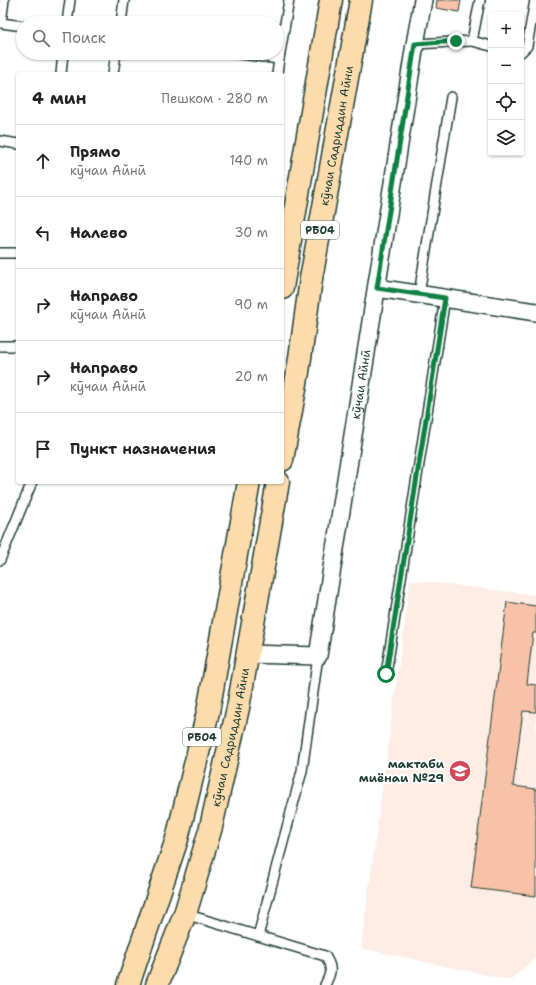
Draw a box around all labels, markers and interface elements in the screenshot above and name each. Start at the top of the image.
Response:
map controls [488,12,524,156]
button: + [488,12,524,48]
search box [16,16,284,60]
icon: search [30,27,52,49]
text: Поиск [62,28,106,48]
route end [447,32,465,50]
button: − [488,48,524,84]
street label: кӯчаи Садриддин Айни [316,64,357,207]
button: locate [488,84,524,120]
text: 4 мин [32,87,87,109]
text: Пешком · 280 m [161,90,268,107]
button: layers [488,120,524,156]
text: Прямо [70,142,120,162]
icon: ahead [32,150,54,172]
text: 140 m [229,152,268,169]
text: кӯчаи Айнӣ [70,162,146,179]
road number: РБ04 [301,221,339,239]
icon: left [32,222,54,244]
text: Налево [70,223,128,243]
text: 30 m [234,224,268,241]
text: Направо [70,286,138,306]
icon: right [32,294,54,316]
text: 90 m [234,296,268,313]
text: кӯчаи Айнӣ [70,306,146,323]
street label: кӯчаи Айнӣ [348,348,374,420]
text: Направо [70,358,138,378]
icon: right [32,366,54,388]
text: 20 m [235,368,268,385]
text: кӯчаи Айнӣ [70,378,146,395]
icon: arrive [32,438,54,460]
text: Пункт назначения [70,439,216,459]
route start [377,665,395,683]
street label: кӯчаи Садриддин Айни [208,666,253,808]
road number: РБ04 [183,728,221,746]
place label: мактаби миёнаи №29 [359,756,445,786]
school or university icon: мактаби миёнаи №29 [447,758,473,784]

